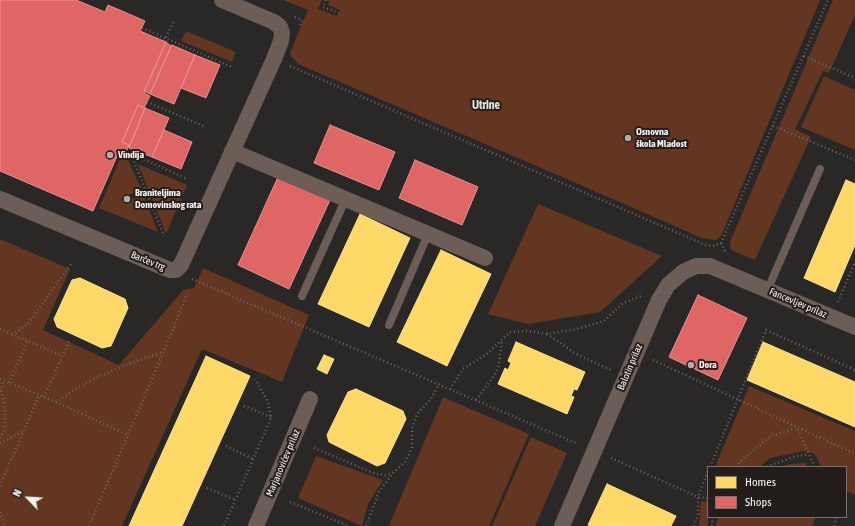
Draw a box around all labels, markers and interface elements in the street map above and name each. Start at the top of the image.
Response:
district label: Utrine [472,98,500,112]
place label: Osnovna škola Mladost [636,126,687,150]
marker: Osnovna škola Mladost [623,133,633,143]
place label: Vindija [118,149,144,161]
marker: Vindija [105,150,115,160]
place label: Braniteljima Domovinskog rata [135,187,201,210]
marker: Braniteljima Domovinskog rata [122,194,132,204]
street label: Barčev trg [129,249,167,273]
street label: Fancevljev prilaz [767,285,829,321]
street label: Balotin prilaz [615,342,645,392]
place label: Dora [699,359,717,371]
marker: Dora [686,360,696,370]
street label: Marjanovićev prilaz [263,428,303,498]
legend [707,466,847,518]
text: Homes [745,475,776,489]
north arrow [8,478,48,518]
text: N [10,487,24,498]
text: Shops [745,495,771,509]

